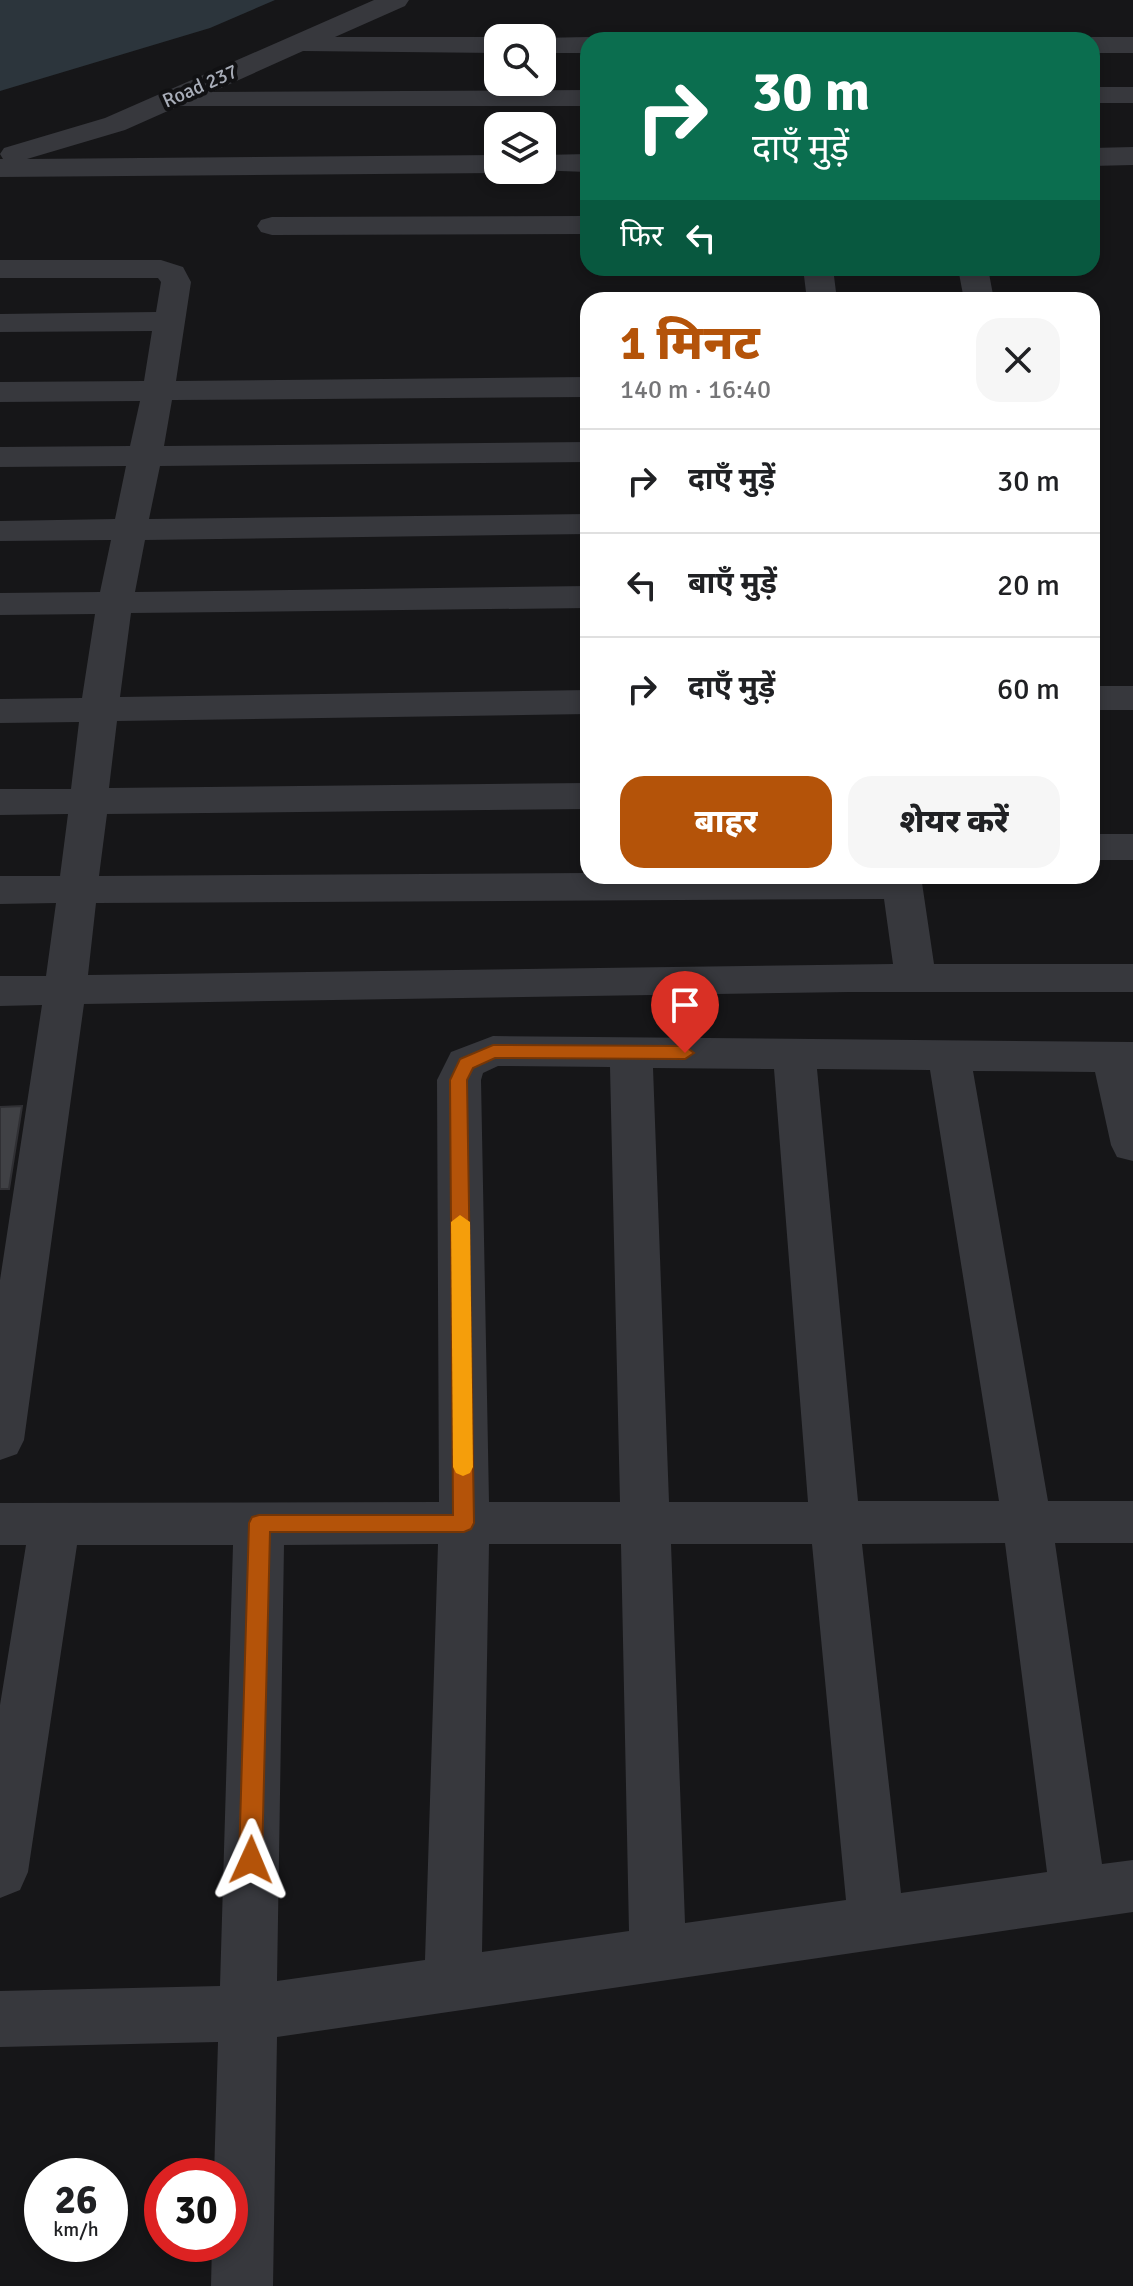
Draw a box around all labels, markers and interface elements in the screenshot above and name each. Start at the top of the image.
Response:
map controls [484,24,556,184]
button: search [484,24,556,96]
text: 30 m [752,57,870,126]
street label: Road 237 [159,58,241,114]
icon: right [620,64,724,168]
button: layers [484,112,556,184]
text: दाएँ मुड़ें [752,126,849,171]
icon: left [679,216,723,260]
text: फिर [620,218,663,255]
text: 1 मिनट [620,314,760,373]
button: close [976,318,1060,402]
text: 140 m · 16:40 [620,374,771,406]
icon: right [620,459,664,503]
text: दाएँ मुड़ें [688,461,775,498]
text: 30 m [997,463,1060,500]
icon: left [620,563,664,607]
text: बाएँ मुड़ें [688,565,777,602]
text: 20 m [997,567,1060,604]
icon: right [620,667,664,711]
text: दाएँ मुड़ें [688,669,775,706]
text: 60 m [997,671,1060,708]
button: बाहर [620,776,832,868]
button: शेयर करें [848,776,1060,868]
pin [651,971,719,1053]
icon: arrive [663,983,707,1027]
position arrow [209,1818,293,1902]
speed limit sign: 30 [144,2158,248,2262]
text: 26 [54,2175,98,2225]
text: km/h [53,2217,99,2242]

